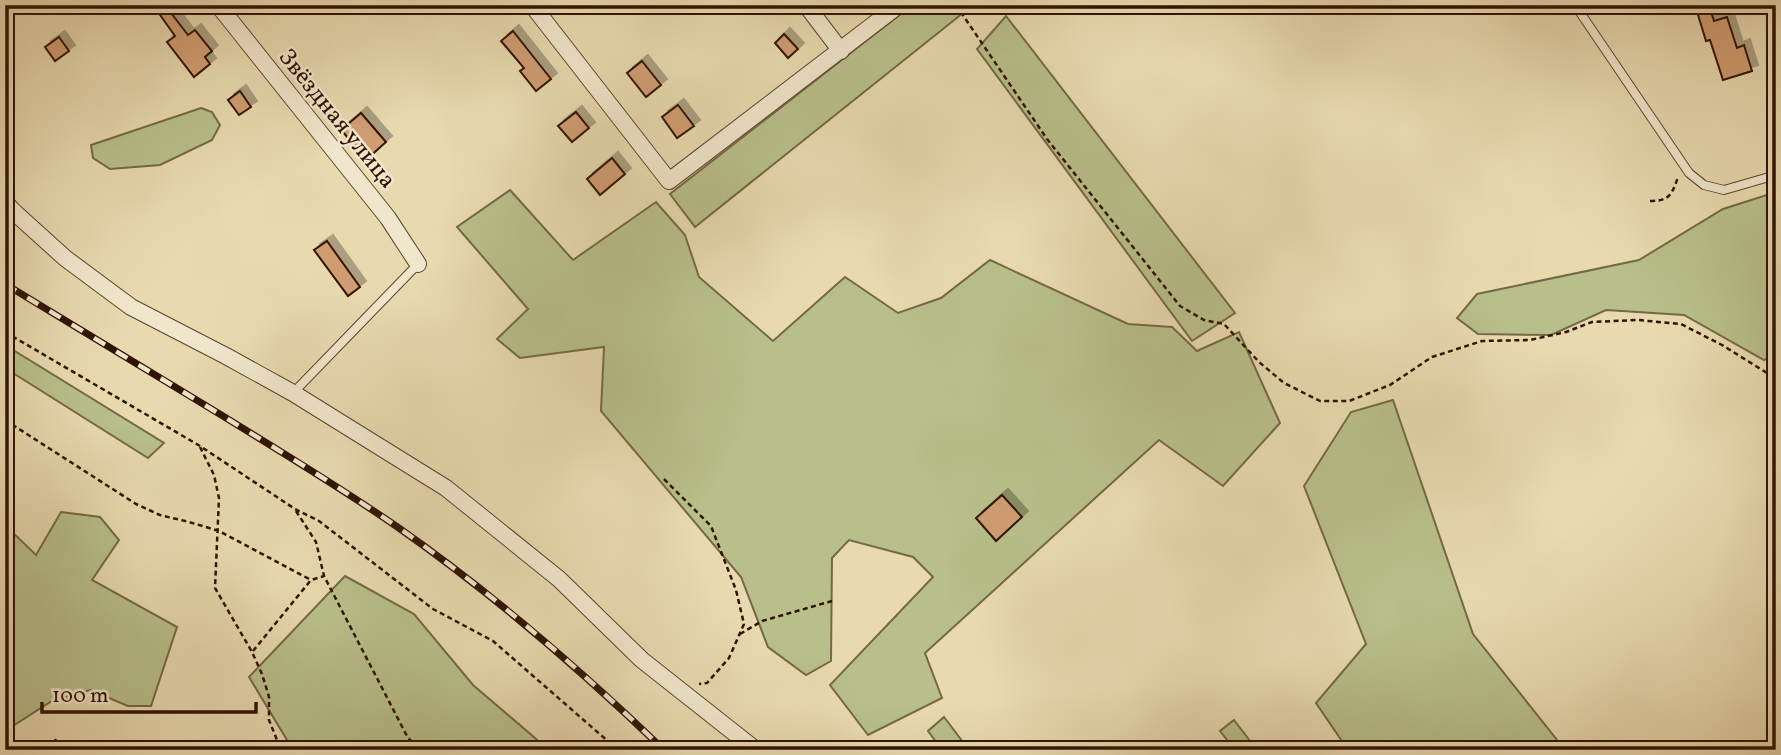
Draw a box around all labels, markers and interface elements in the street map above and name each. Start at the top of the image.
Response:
street label: Звёздная улица [269,42,404,196]
scale bar [42,671,256,715]
text: 100 m [52,682,109,711]

